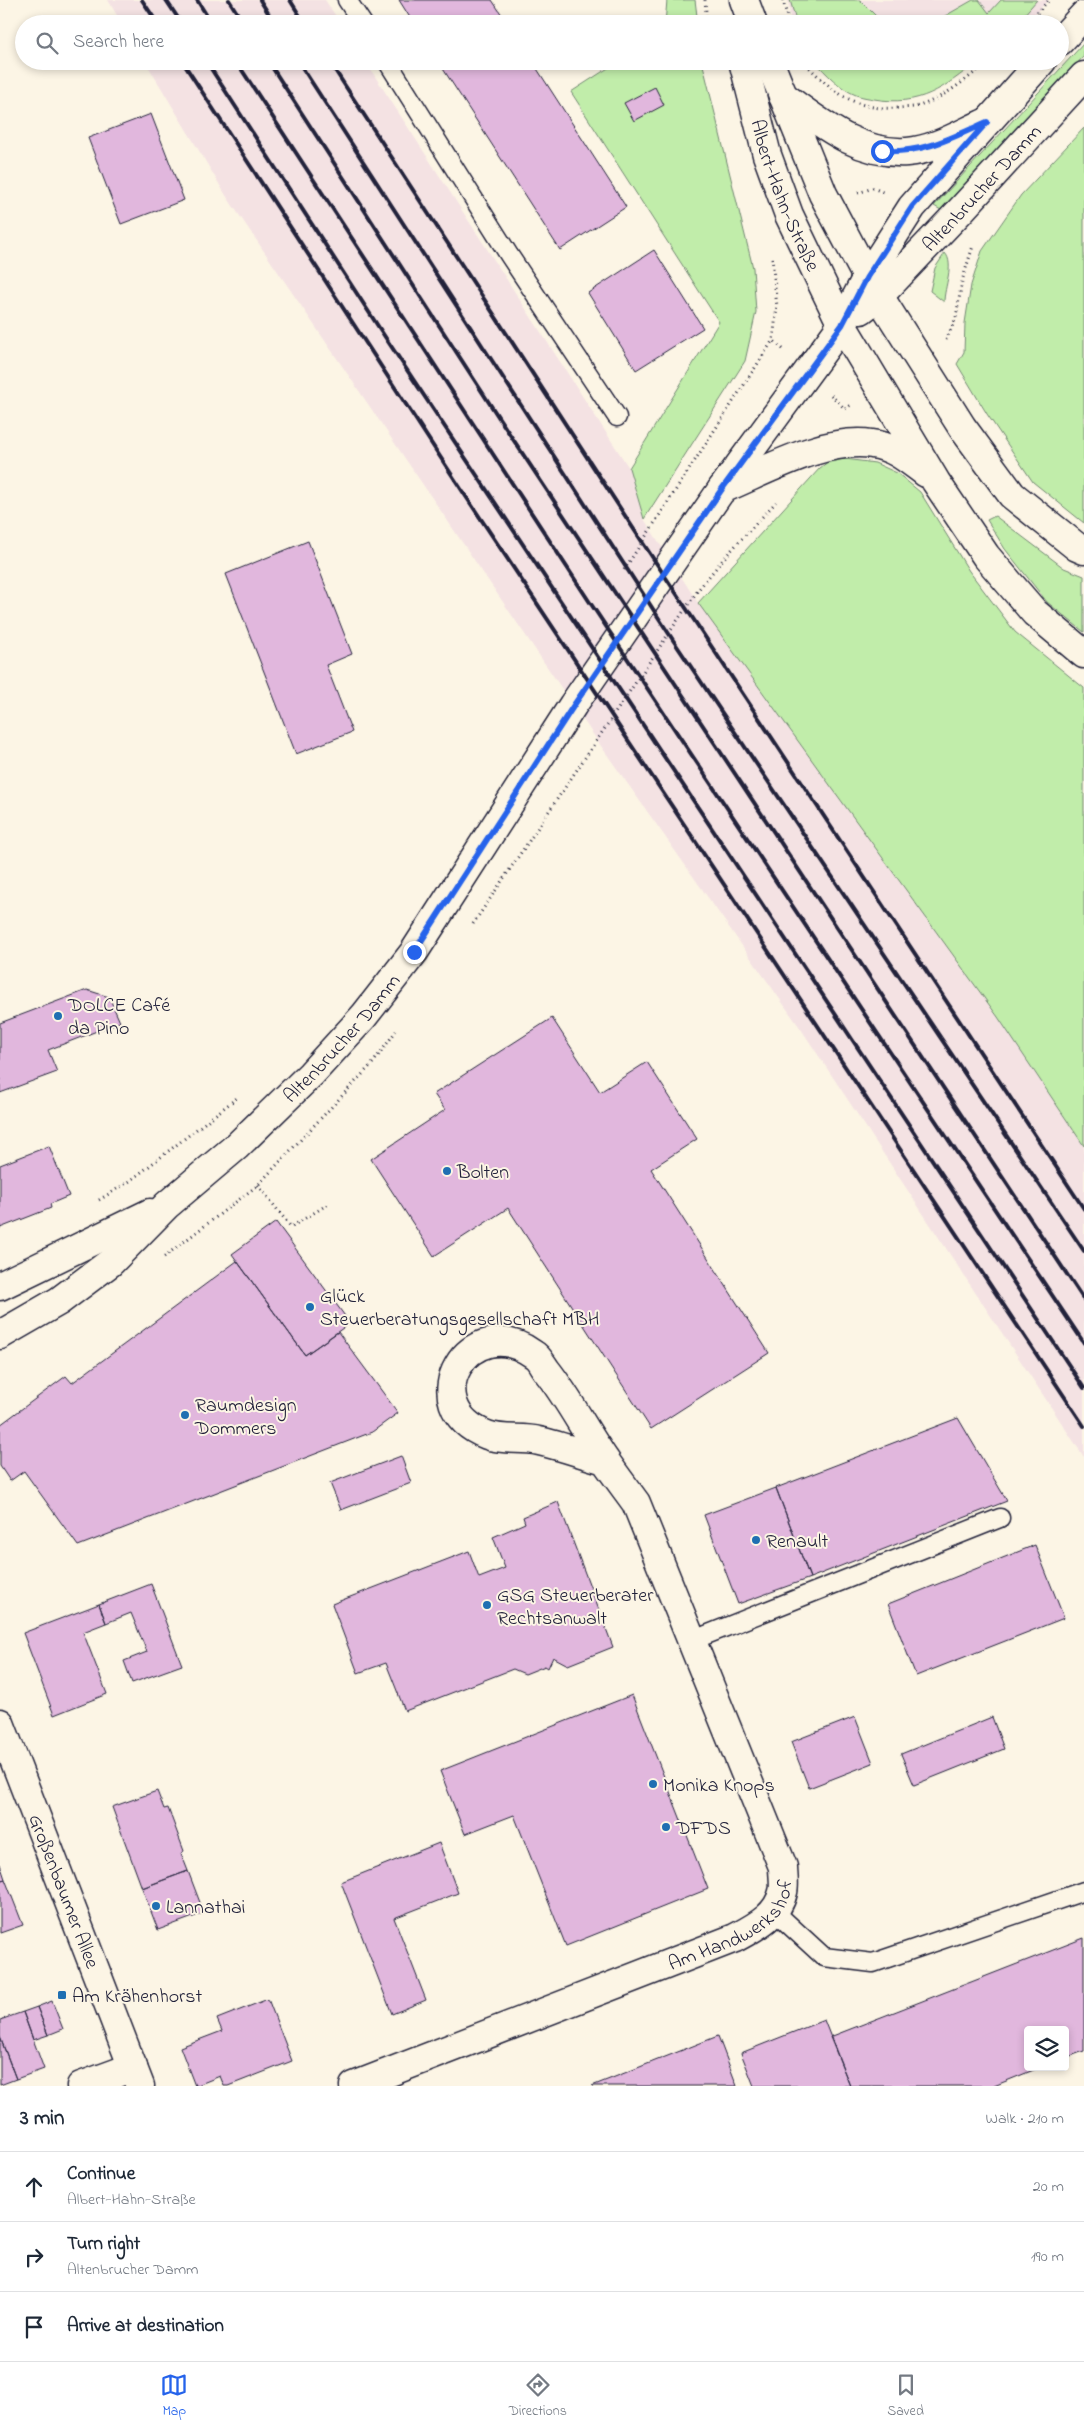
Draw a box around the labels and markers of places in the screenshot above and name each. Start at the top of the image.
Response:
place label: DOLCE Café da Pino [67,992,170,1044]
marker: DOLCE Café da Pino [52,1010,64,1022]
place label: Bolten [456,1159,509,1188]
marker: Bolten [441,1165,453,1177]
place label: Glück Steuerberatungsgesellschaft MBH [320,1283,599,1336]
marker: Glück Steuerberatungsgesellschaft MBH [304,1301,316,1313]
place label: Raumdesign Dommers [194,1392,297,1444]
marker: Raumdesign Dommers [179,1409,191,1421]
place label: Renault [766,1528,828,1557]
marker: Renault [750,1534,762,1546]
place label: GSG Steuerberater Rechtsanwalt [497,1582,654,1634]
marker: GSG Steuerberater Rechtsanwalt [481,1599,493,1611]
place label: Monika Knops [663,1772,775,1801]
marker: Monika Knops [647,1778,659,1790]
place label: DFDS [675,1815,731,1844]
marker: DFDS [660,1821,672,1833]
place label: Lannathai [166,1894,245,1923]
marker: Lannathai [150,1900,162,1912]
place label: Am Krähenhorst [72,1983,202,2012]
marker: Am Krähenhorst [56,1989,68,2001]

